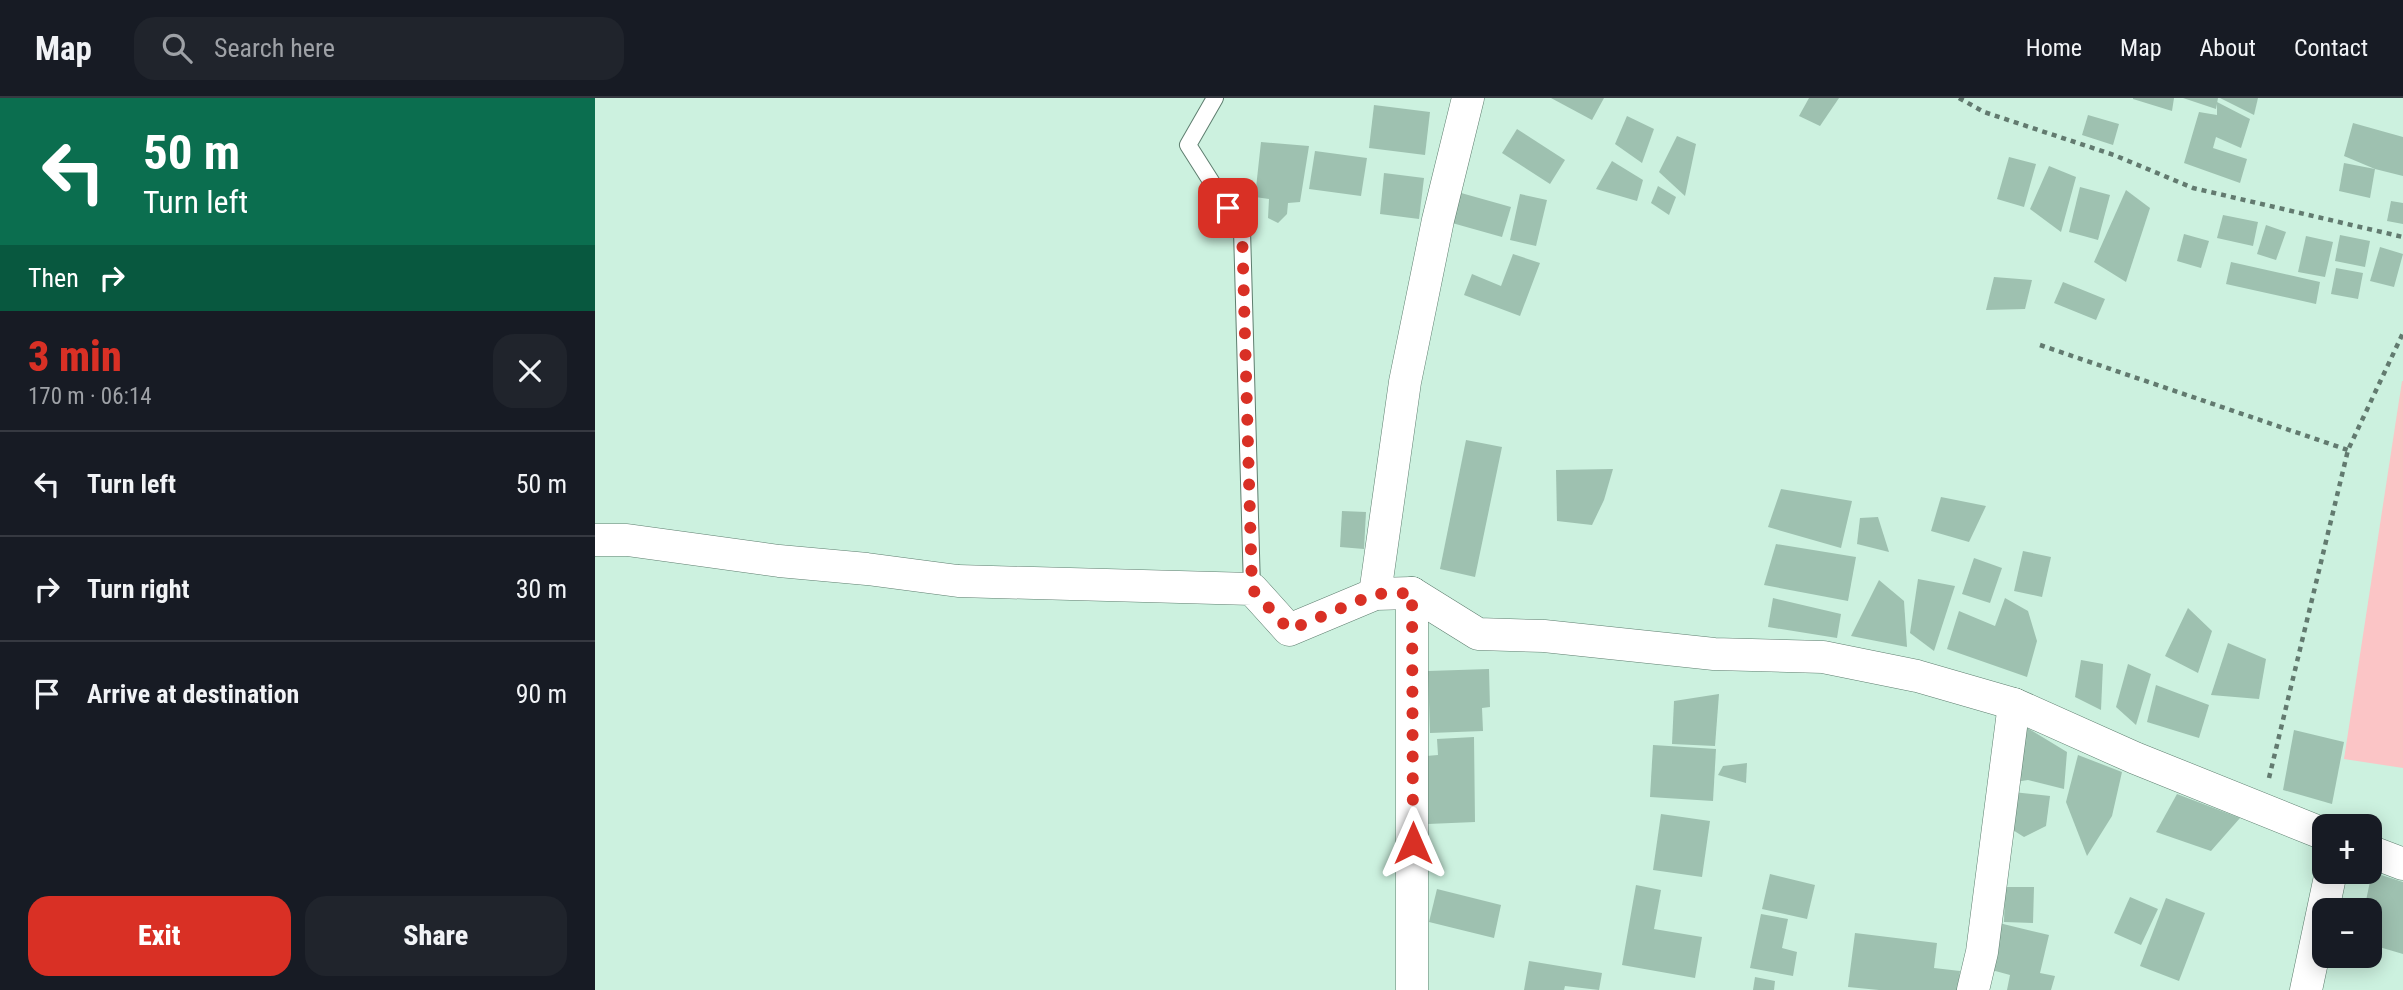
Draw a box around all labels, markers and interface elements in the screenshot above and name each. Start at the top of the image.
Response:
search box [134,17,624,80]
text: Map [35,29,92,68]
icon: search [158,29,196,67]
text: Search here [214,33,335,63]
text: Home [2026,34,2082,62]
text: Map [2120,34,2162,62]
text: About [2200,34,2256,62]
text: Contact [2294,34,2368,62]
text: 50 m [143,124,240,181]
icon: left [28,126,119,217]
pin [1198,178,1258,238]
text: Turn left [143,183,248,221]
icon: arrive [1209,189,1247,227]
icon: right [93,259,131,297]
text: Then [28,263,79,293]
text: 3 min [28,332,122,381]
button: close [493,334,567,408]
text: 170 m · 06:14 [28,383,152,410]
icon: left [28,465,66,503]
text: Turn left [87,469,176,499]
text: 50 m [516,469,567,499]
icon: right [28,570,66,608]
text: Turn right [87,574,189,604]
text: 30 m [516,574,567,604]
icon: arrive [28,675,66,713]
text: Arrive at destination [87,679,299,709]
text: 90 m [516,679,567,709]
position arrow [1376,806,1450,880]
map controls [2312,814,2382,968]
button: + [2312,814,2382,884]
button: Exit [28,896,291,976]
button: Share [305,896,567,976]
button: − [2312,898,2382,968]

